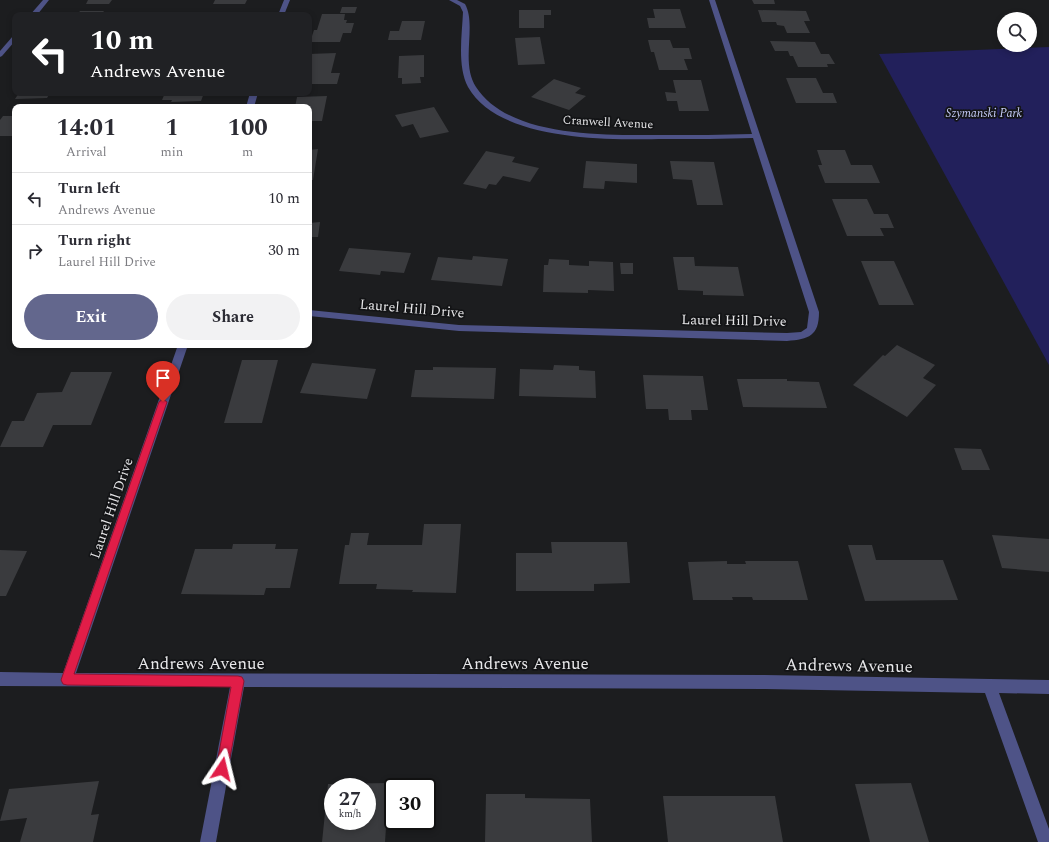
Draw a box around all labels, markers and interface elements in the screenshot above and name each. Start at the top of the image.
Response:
map controls [997,12,1037,52]
button: search [997,12,1037,52]
text: 10 m [90,19,154,62]
icon: left [24,28,76,80]
text: Andrews Avenue [90,58,225,85]
park label: Szymanski Park [946,104,1023,123]
text: 14:01 [56,110,116,146]
text: 1 [165,110,179,146]
text: 100 [227,110,268,146]
street label: Cranwell Avenue [562,111,654,134]
text: Arrival [66,142,107,162]
text: min [161,142,183,162]
text: m [242,142,253,162]
text: Turn left [58,177,120,200]
text: 10 m [268,187,300,210]
icon: left [24,188,46,210]
text: Andrews Avenue [58,200,156,220]
text: Turn right [58,229,131,252]
text: 30 m [268,239,300,262]
icon: right [24,240,46,262]
text: Laurel Hill Drive [58,252,156,272]
street label: Laurel Hill Drive [359,293,466,324]
button: Exit [24,294,158,340]
button: Share [166,294,300,340]
street label: Laurel Hill Drive [681,309,787,332]
pin [146,361,180,402]
icon: arrive [152,367,174,389]
street label: Laurel Hill Drive [84,455,139,561]
street label: Andrews Avenue [137,651,265,677]
street label: Andrews Avenue [461,651,589,677]
street label: Andrews Avenue [785,652,913,680]
position arrow [201,748,243,790]
speed limit sign: 30 [384,778,436,830]
text: 27 [339,784,361,814]
text: km/h [339,806,361,822]

